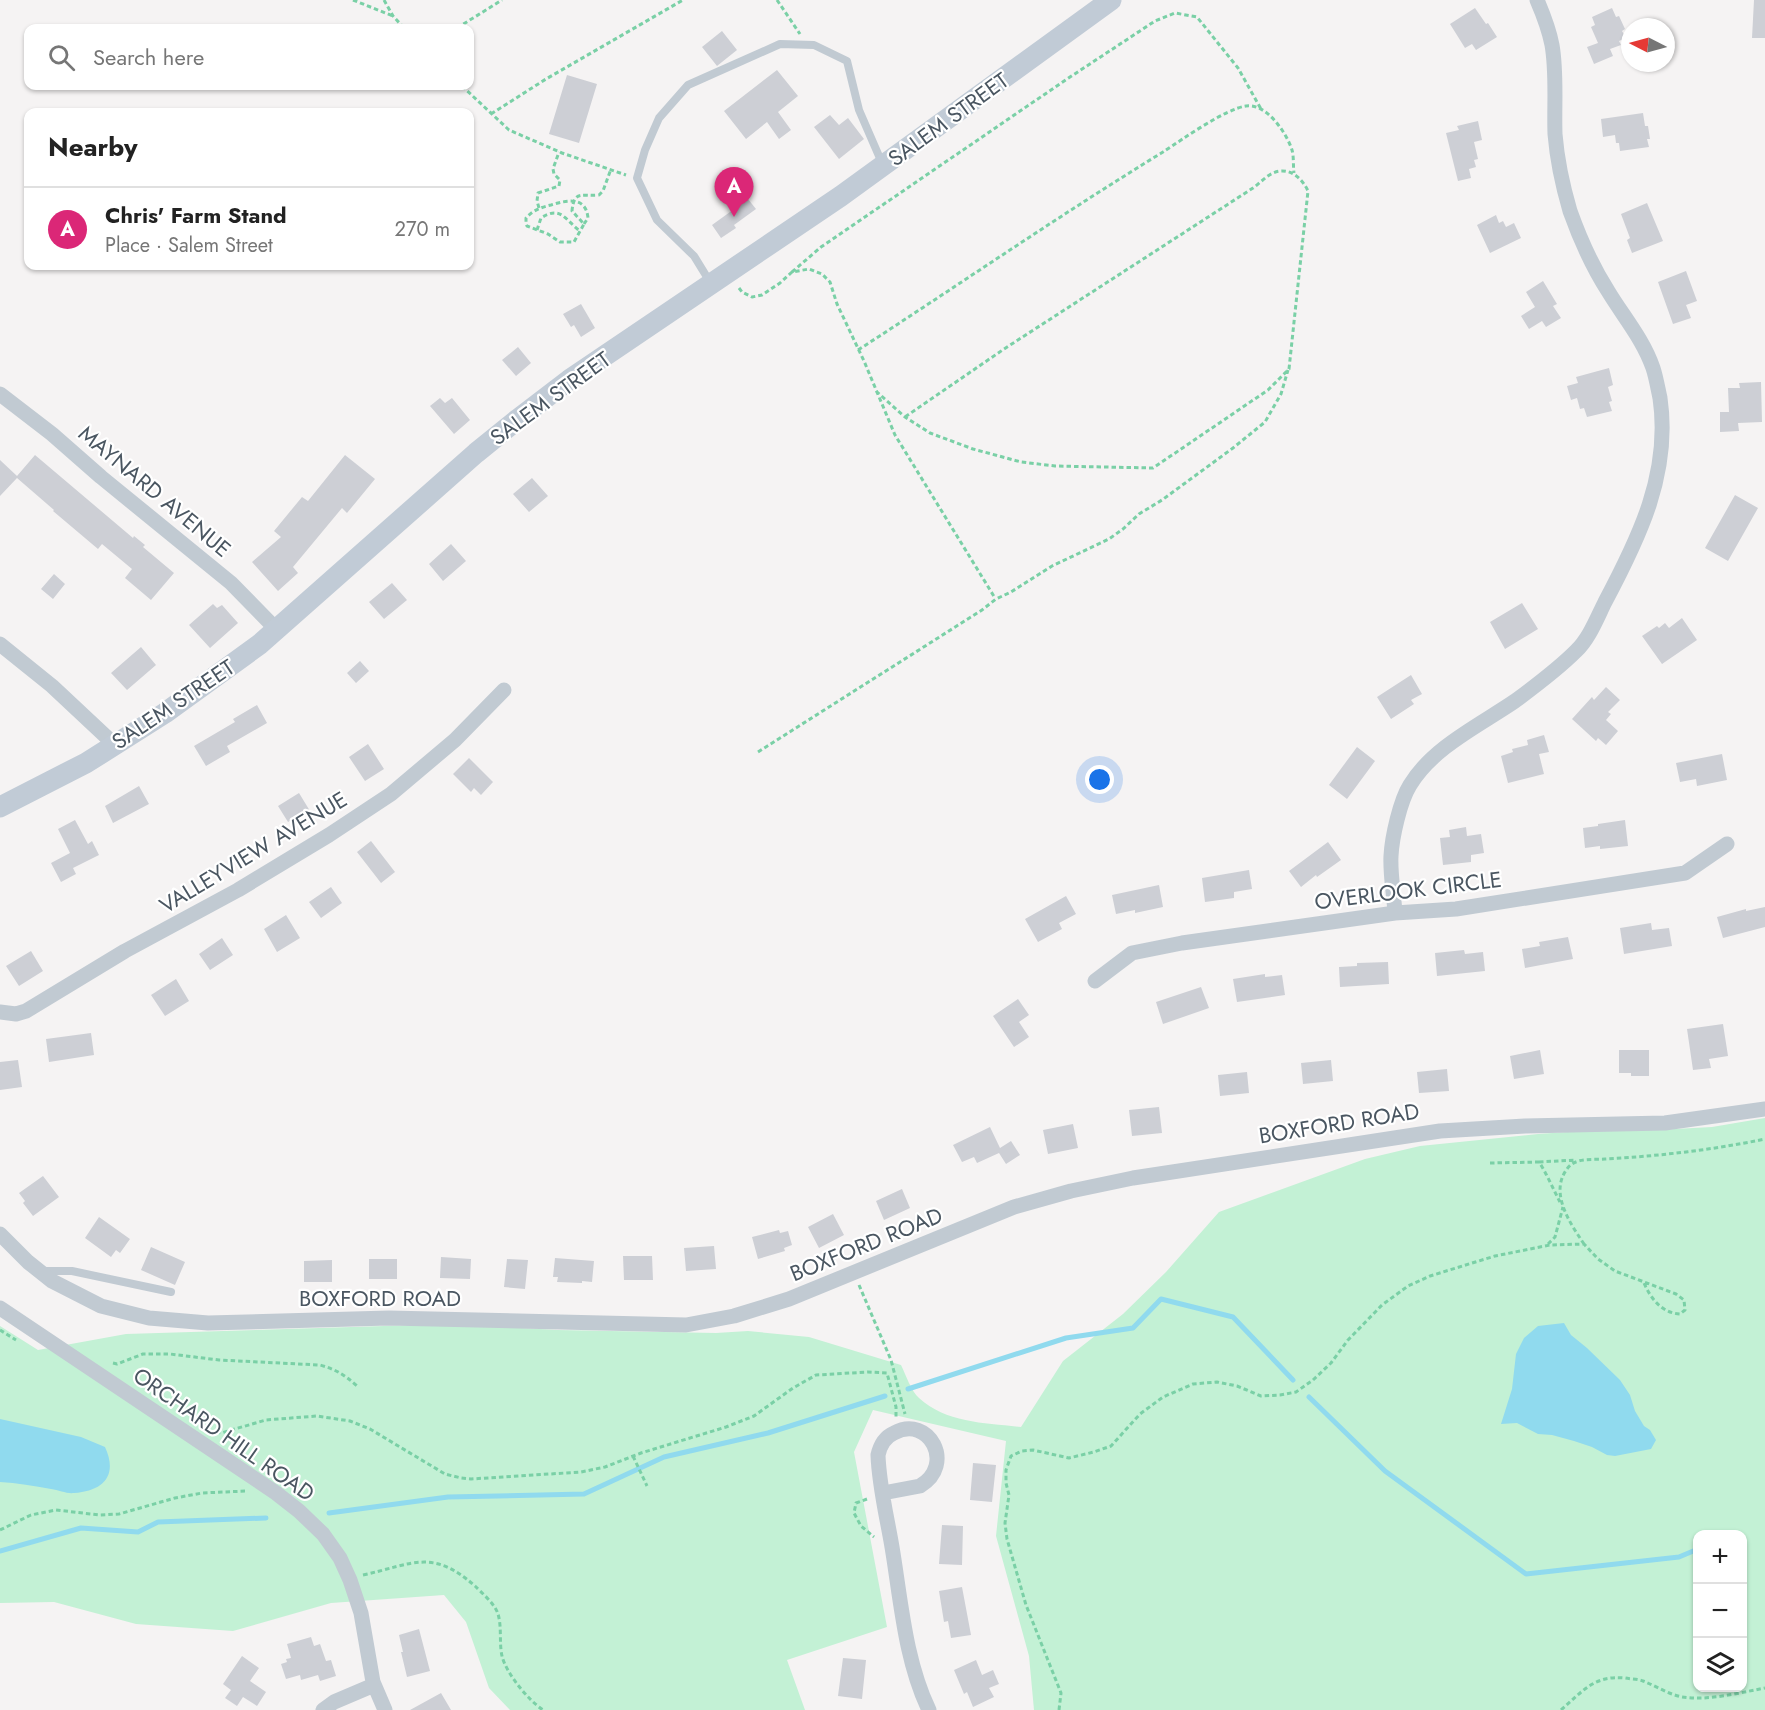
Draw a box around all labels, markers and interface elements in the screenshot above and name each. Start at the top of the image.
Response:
north arrow [1621,18,1675,72]
search box [24,24,474,90]
icon: search [45,41,78,74]
text: Search here [93,41,204,73]
street label: SALEM STREET [881,64,1015,174]
text: Nearby [48,128,137,166]
pin: A [714,168,754,217]
text: Chris' Farm Stand [105,199,287,231]
text: A [60,215,75,244]
text: 270 m [395,215,450,244]
text: Place · Salem Street [105,231,273,260]
street label: SALEM STREET [483,343,617,453]
street label: MAYNARD AVENUE [72,418,238,564]
street label: SALEM STREET [105,651,241,757]
your location [1085,765,1114,794]
street label: VALLEYVIEW AVENUE [153,783,353,921]
street label: OVERLOOK CIRCLE [1312,863,1504,917]
street label: BOXFORD ROAD [1256,1095,1422,1151]
street label: BOXFORD ROAD [785,1199,947,1289]
street label: BOXFORD ROAD [299,1282,461,1314]
street label: ORCHARD HILL ROAD [127,1359,321,1509]
map controls [1693,1530,1747,1692]
button: + [1693,1530,1747,1584]
button: − [1693,1584,1747,1638]
button: layers [1693,1638,1747,1692]

